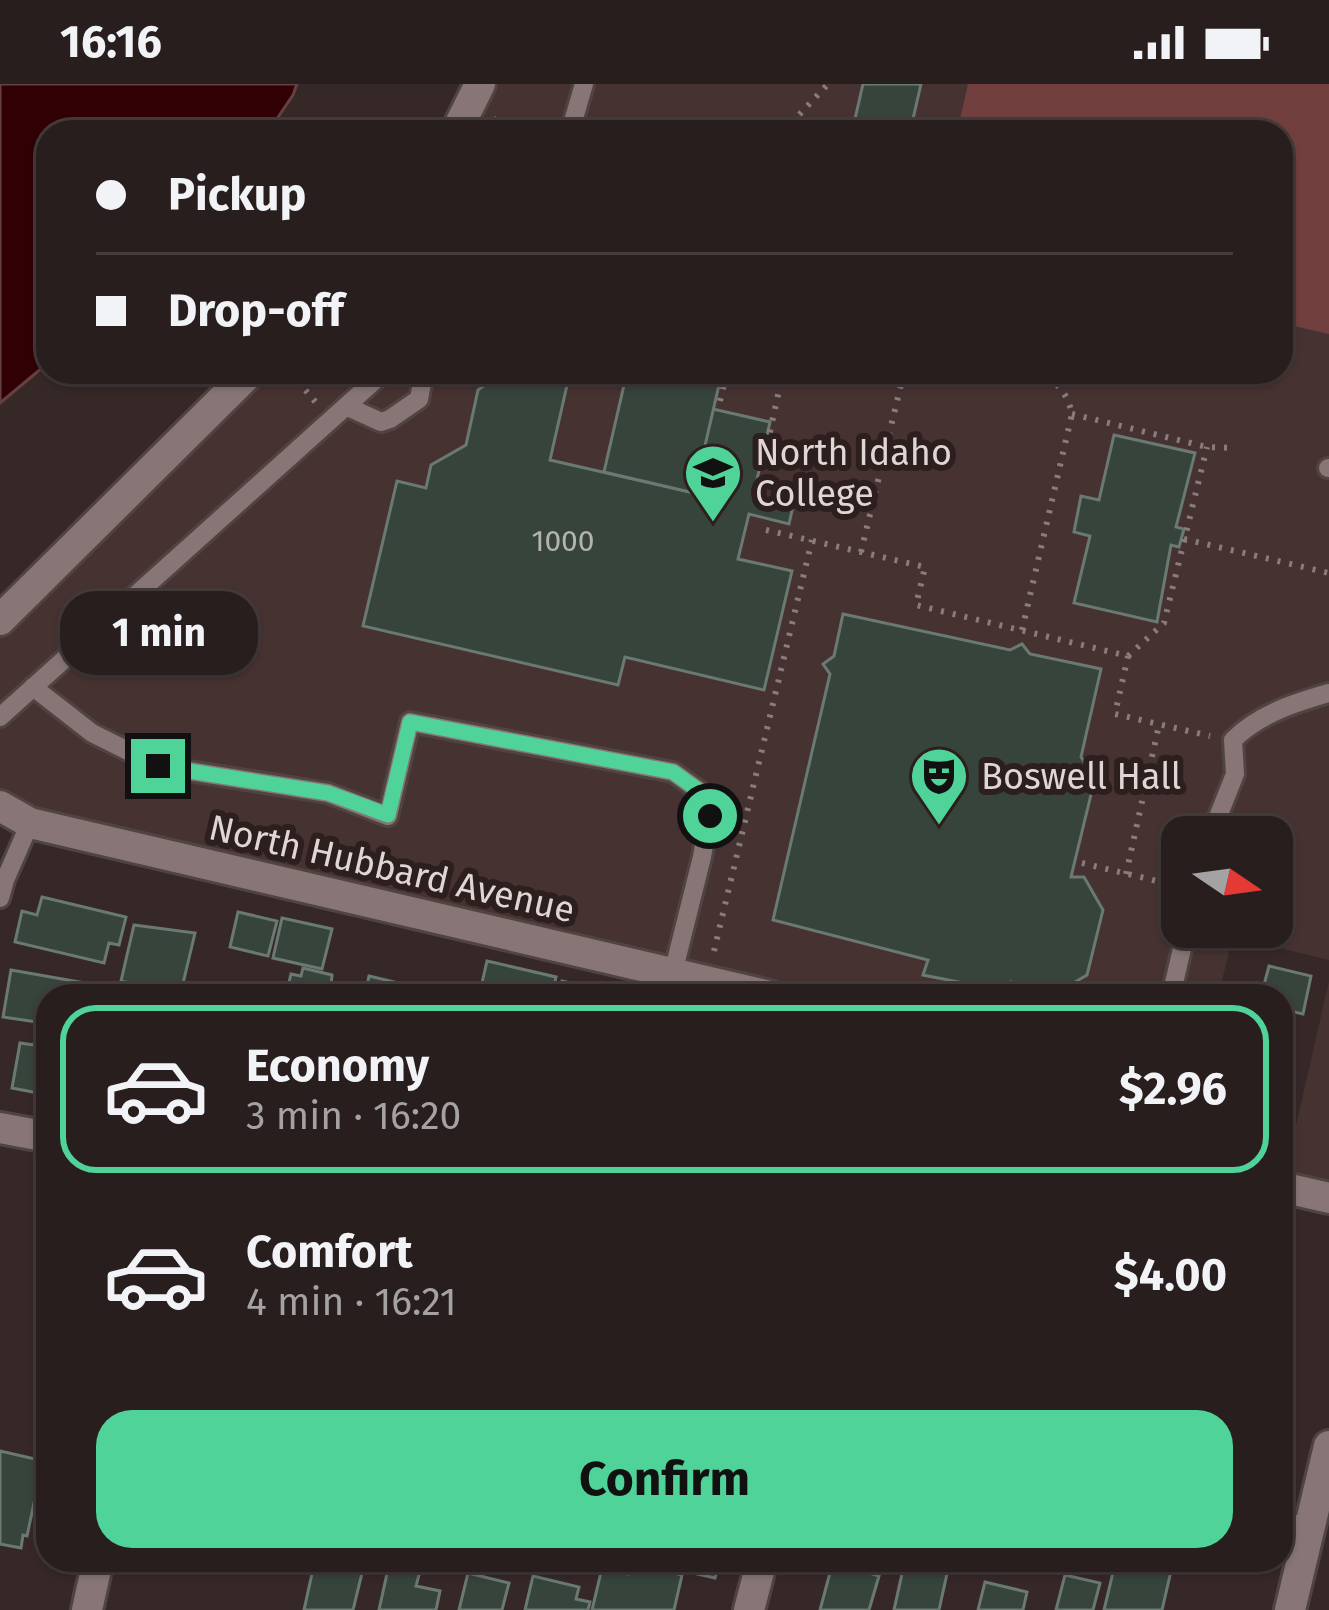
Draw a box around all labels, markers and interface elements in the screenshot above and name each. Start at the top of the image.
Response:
text: 16:16 [60,15,162,69]
text: Pickup [168,168,306,222]
text: Drop-off [168,284,344,338]
place label: North Idaho College [755,431,952,516]
school or university icon: North Idaho College [682,442,744,524]
house number: 1000 [531,523,595,559]
callout: 1 min [59,592,257,676]
text: 1 min [112,610,206,656]
route end [131,739,185,793]
theatre icon: Boswell Hall [908,745,970,827]
place label: Boswell Hall [981,755,1181,799]
route start [683,789,737,843]
street label: North Hubbard Avenue [205,805,579,932]
north arrow [1161,816,1293,948]
map controls [1161,816,1293,948]
icon: car [102,1035,210,1143]
text: Economy [246,1039,429,1093]
text: $2.96 [1119,1062,1227,1116]
text: 3 min · 16:20 [246,1093,461,1139]
icon: car [102,1221,210,1329]
text: Comfort [246,1225,413,1279]
text: $4.00 [1114,1248,1227,1302]
text: 4 min · 16:21 [246,1279,457,1325]
button: Confirm [96,1410,1233,1548]

